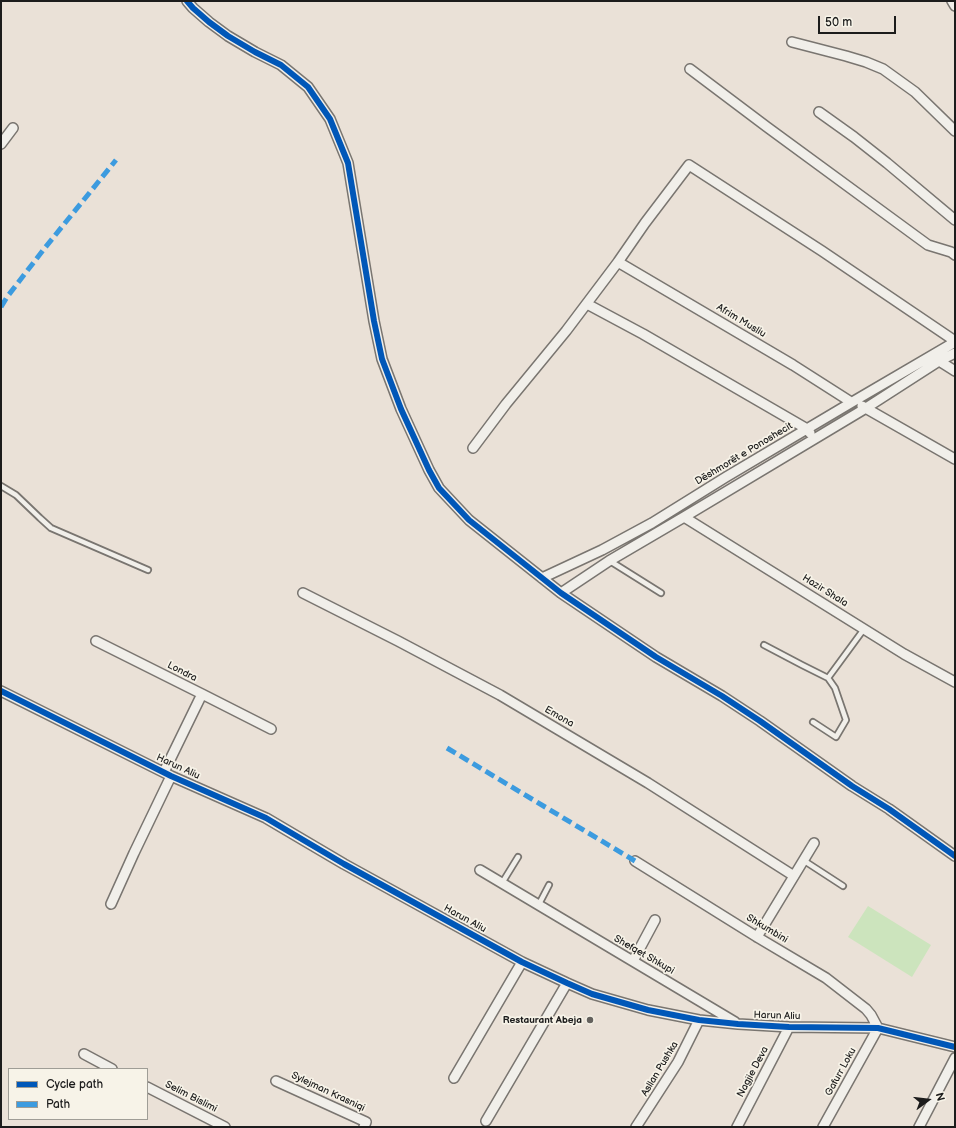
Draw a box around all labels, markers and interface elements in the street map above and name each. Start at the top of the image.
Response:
scale bar [820,8,898,34]
text: 50 m [825,15,852,30]
street label: Afrim Musliu [714,302,768,340]
street label: Dëshmorët e Ponoshecit [693,420,795,488]
street label: Hazir Shala [800,572,850,610]
street label: Londra [165,659,199,685]
street label: Emona [542,704,576,730]
street label: Harun Aliu [154,752,202,782]
street label: Harun Aliu [442,902,488,936]
street label: Shkumbini [744,912,790,946]
street label: Shefqet Shkupi [612,933,676,977]
street label: Harun Aliu [753,1009,801,1023]
place label: Restaurant Abeja [503,1014,582,1026]
marker: Restaurant Abeja [585,1015,595,1025]
street label: Asllan Pushka [639,1039,681,1099]
street label: Nagjie Deva [735,1045,771,1099]
street label: Gafurr Loku [823,1046,859,1098]
legend [8,1068,148,1120]
street label: Sylejman Krasniqi [289,1070,367,1114]
text: Cycle path [46,1077,103,1092]
street label: Selim Bislimi [163,1079,219,1115]
north arrow [908,1080,948,1120]
text: N [933,1091,947,1102]
text: Path [46,1097,70,1112]

